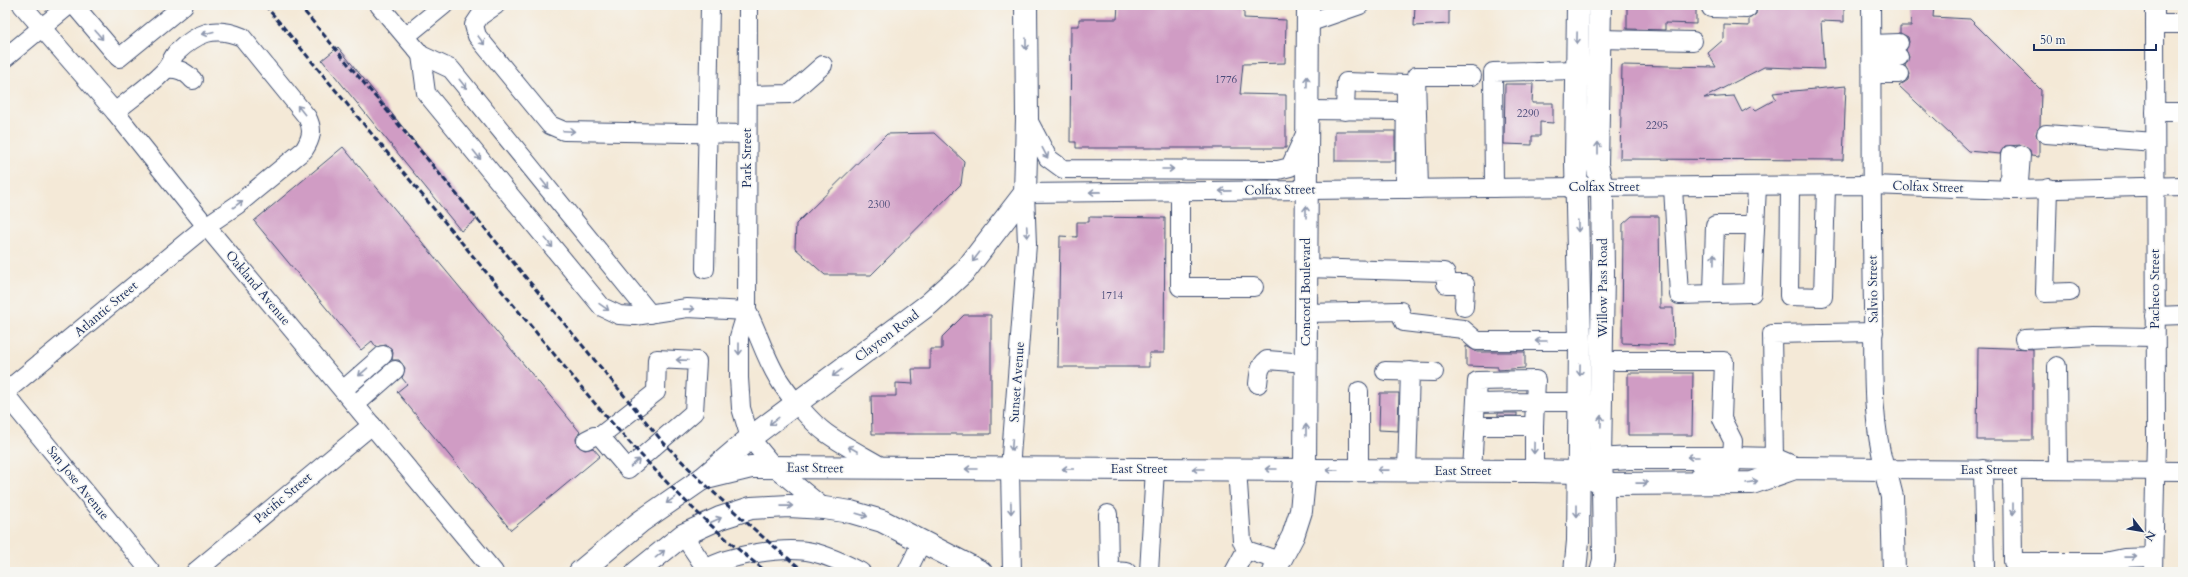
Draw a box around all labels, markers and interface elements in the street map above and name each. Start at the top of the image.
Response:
scale bar [2034,26,2156,52]
one-way arrow [95,30,104,40]
one-way arrow [201,30,214,38]
one-way arrow [1574,31,1581,44]
text: 50 m [2040,32,2067,48]
one-way arrow [477,34,485,45]
one-way arrow [1022,37,1030,50]
house number: 1776 [1215,72,1238,87]
one-way arrow [1303,76,1311,89]
one-way arrow [459,79,468,90]
one-way arrow [297,105,306,116]
house number: 2290 [1517,106,1540,121]
house number: 2295 [1646,118,1668,133]
one-way arrow [562,127,575,134]
street label: Park Street [738,128,756,188]
one-way arrow [1594,142,1602,155]
one-way arrow [1041,147,1049,159]
one-way arrow [473,150,482,160]
one-way arrow [1161,166,1174,173]
street label: Colfax Street [1892,177,1964,197]
street label: Colfax Street [1568,178,1640,196]
one-way arrow [540,179,549,189]
street label: Colfax Street [1244,180,1316,200]
one-way arrow [1219,187,1232,194]
one-way arrow [1089,188,1102,196]
house number: 2300 [868,197,891,212]
one-way arrow [233,200,244,208]
one-way arrow [1302,206,1310,219]
one-way arrow [1575,219,1582,232]
one-way arrow [1023,225,1030,238]
one-way arrow [545,238,554,249]
street label: Concord Boulevard [1297,238,1315,346]
street label: Willow Pass Road [1594,238,1612,339]
street label: Oakland Avenue [221,247,295,329]
street label: Pacheco Street [2146,249,2164,329]
one-way arrow [972,252,980,263]
one-way arrow [1710,253,1718,266]
street label: Salvio Street [1863,255,1883,323]
street label: Atlantic Street [70,277,142,341]
house number: 1714 [1101,288,1124,303]
one-way arrow [598,303,609,311]
one-way arrow [682,305,695,313]
street label: Clayton Road [851,306,923,366]
one-way arrow [1535,337,1548,345]
street label: Sunset Avenue [1005,341,1029,423]
one-way arrow [735,342,743,355]
one-way arrow [676,356,689,364]
one-way arrow [1576,363,1584,376]
one-way arrow [358,368,368,377]
one-way arrow [832,369,843,377]
one-way arrow [1597,415,1605,428]
one-way arrow [768,416,779,425]
one-way arrow [1302,424,1310,437]
one-way arrow [1009,438,1016,451]
one-way arrow [1530,441,1538,454]
street label: San Jose Avenue [43,442,113,524]
one-way arrow [847,444,859,452]
one-way arrow [1687,453,1700,461]
one-way arrow [630,459,641,468]
street label: East Street [786,459,844,477]
street label: East Street [1111,460,1167,478]
street label: East Street [1961,461,2017,479]
street label: East Street [1435,462,1491,480]
one-way arrow [965,465,978,473]
one-way arrow [1062,465,1075,473]
one-way arrow [1192,465,1205,473]
one-way arrow [1265,465,1278,473]
one-way arrow [1326,466,1339,474]
one-way arrow [1377,467,1390,474]
street label: Pacific Street [250,468,316,528]
one-way arrow [1746,478,1759,486]
one-way arrow [1635,480,1648,487]
one-way arrow [666,496,677,504]
one-way arrow [1007,501,1015,514]
one-way arrow [780,502,793,510]
one-way arrow [2009,502,2017,515]
one-way arrow [1574,504,1581,517]
north arrow [2122,511,2162,551]
one-way arrow [855,512,868,519]
one-way arrow [710,516,722,523]
text: N [2141,528,2159,544]
one-way arrow [654,549,665,558]
one-way arrow [2124,554,2137,561]

